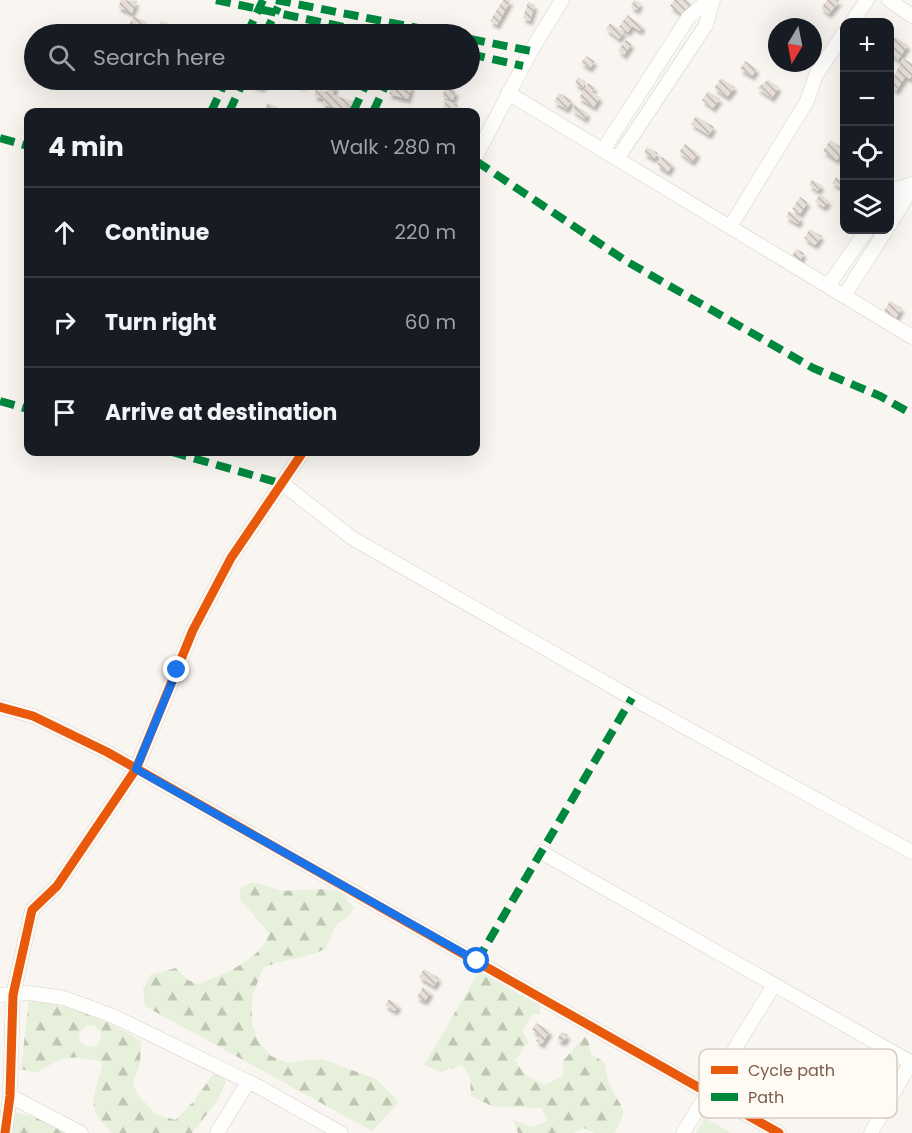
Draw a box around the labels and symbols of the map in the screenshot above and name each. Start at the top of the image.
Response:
north arrow [768,18,822,72]
route end [163,656,189,682]
route start [463,947,489,973]
legend [699,1049,897,1118]
text: Cycle path [748,1059,835,1082]
text: Path [748,1086,784,1109]

